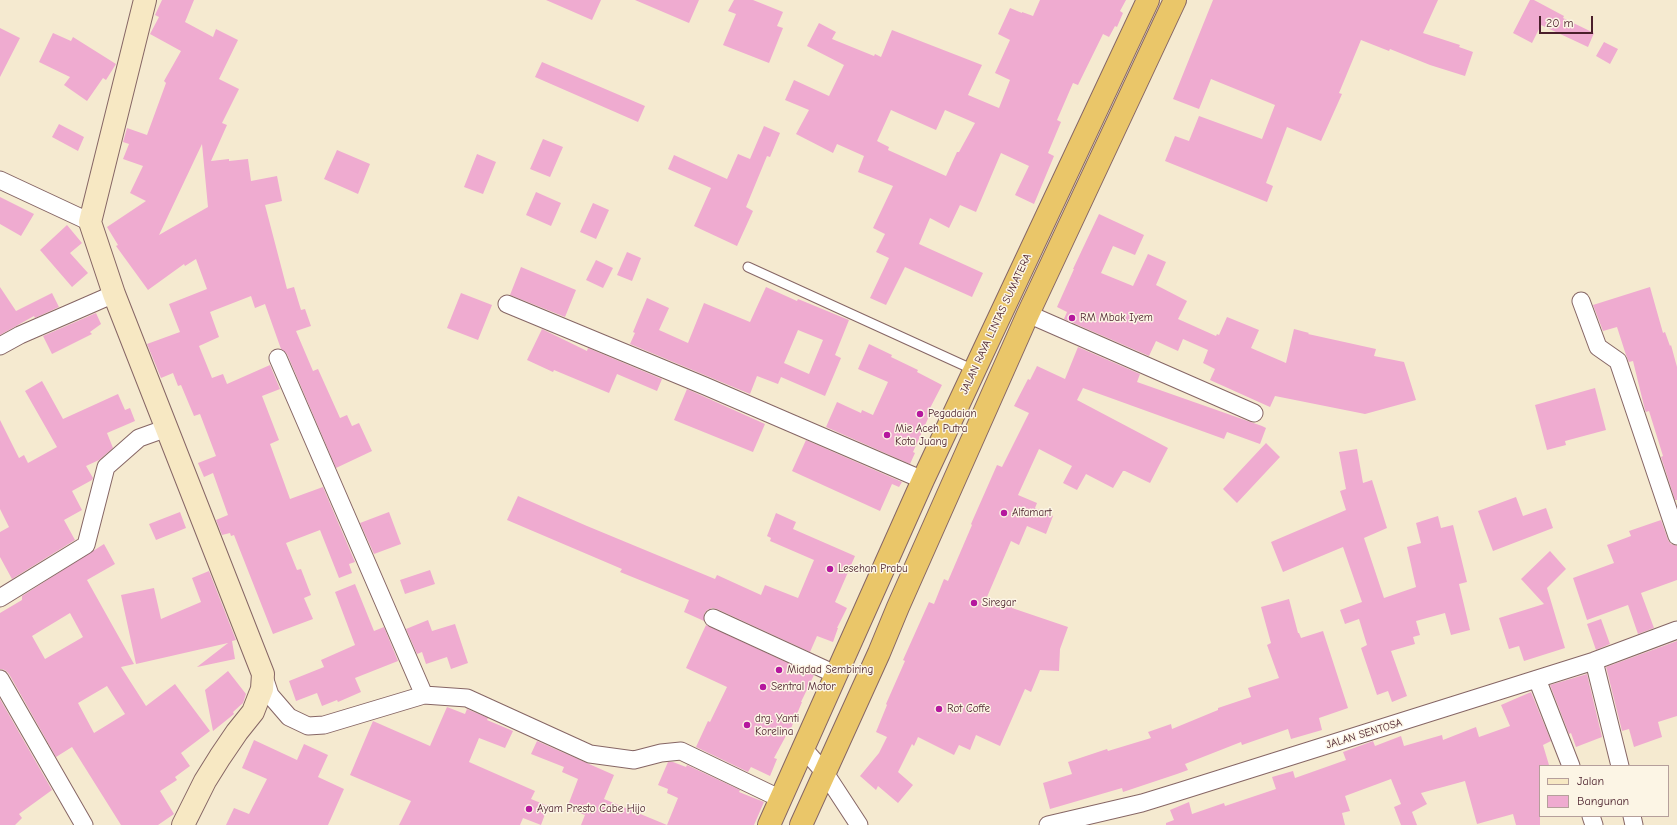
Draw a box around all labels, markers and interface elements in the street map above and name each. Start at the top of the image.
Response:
scale bar [1541,8,1595,34]
text: 20 m [1546,16,1574,30]
street label: JALAN RAYA LINTAS SUMATERA [958,251,1034,397]
place label: RM Mbak Iyem [1080,311,1153,325]
marker: RM Mbak Iyem [1067,313,1077,323]
place label: Pegadaian [928,407,976,421]
marker: Pegadaian [915,409,925,419]
place label: Mie Aceh Putra Kota Juang [895,422,967,448]
marker: Mie Aceh Putra Kota Juang [882,430,892,440]
place label: Alfamart [1012,506,1052,520]
marker: Alfamart [999,508,1009,518]
place label: Lesehan Prabu [838,562,908,576]
marker: Lesehan Prabu [825,564,835,574]
place label: Siregar [982,596,1016,610]
marker: Siregar [969,598,979,608]
place label: Miqdad Sembiring [787,663,873,677]
marker: Miqdad Sembiring [774,665,784,675]
place label: Sentral Motor [771,680,836,694]
marker: Sentral Motor [758,682,768,692]
place label: Rot Coffe [947,702,990,716]
marker: Rot Coffe [934,704,944,714]
place label: drg. Yanti Korelina [755,712,799,738]
street label: JALAN SENTOSA [1324,716,1404,752]
marker: drg. Yanti Korelina [742,720,752,730]
legend [1539,765,1669,817]
text: Jalan [1577,774,1604,788]
text: Bangunan [1577,794,1629,808]
place label: Ayam Presto Cabe Hijo [537,802,646,816]
marker: Ayam Presto Cabe Hijo [524,804,534,814]

